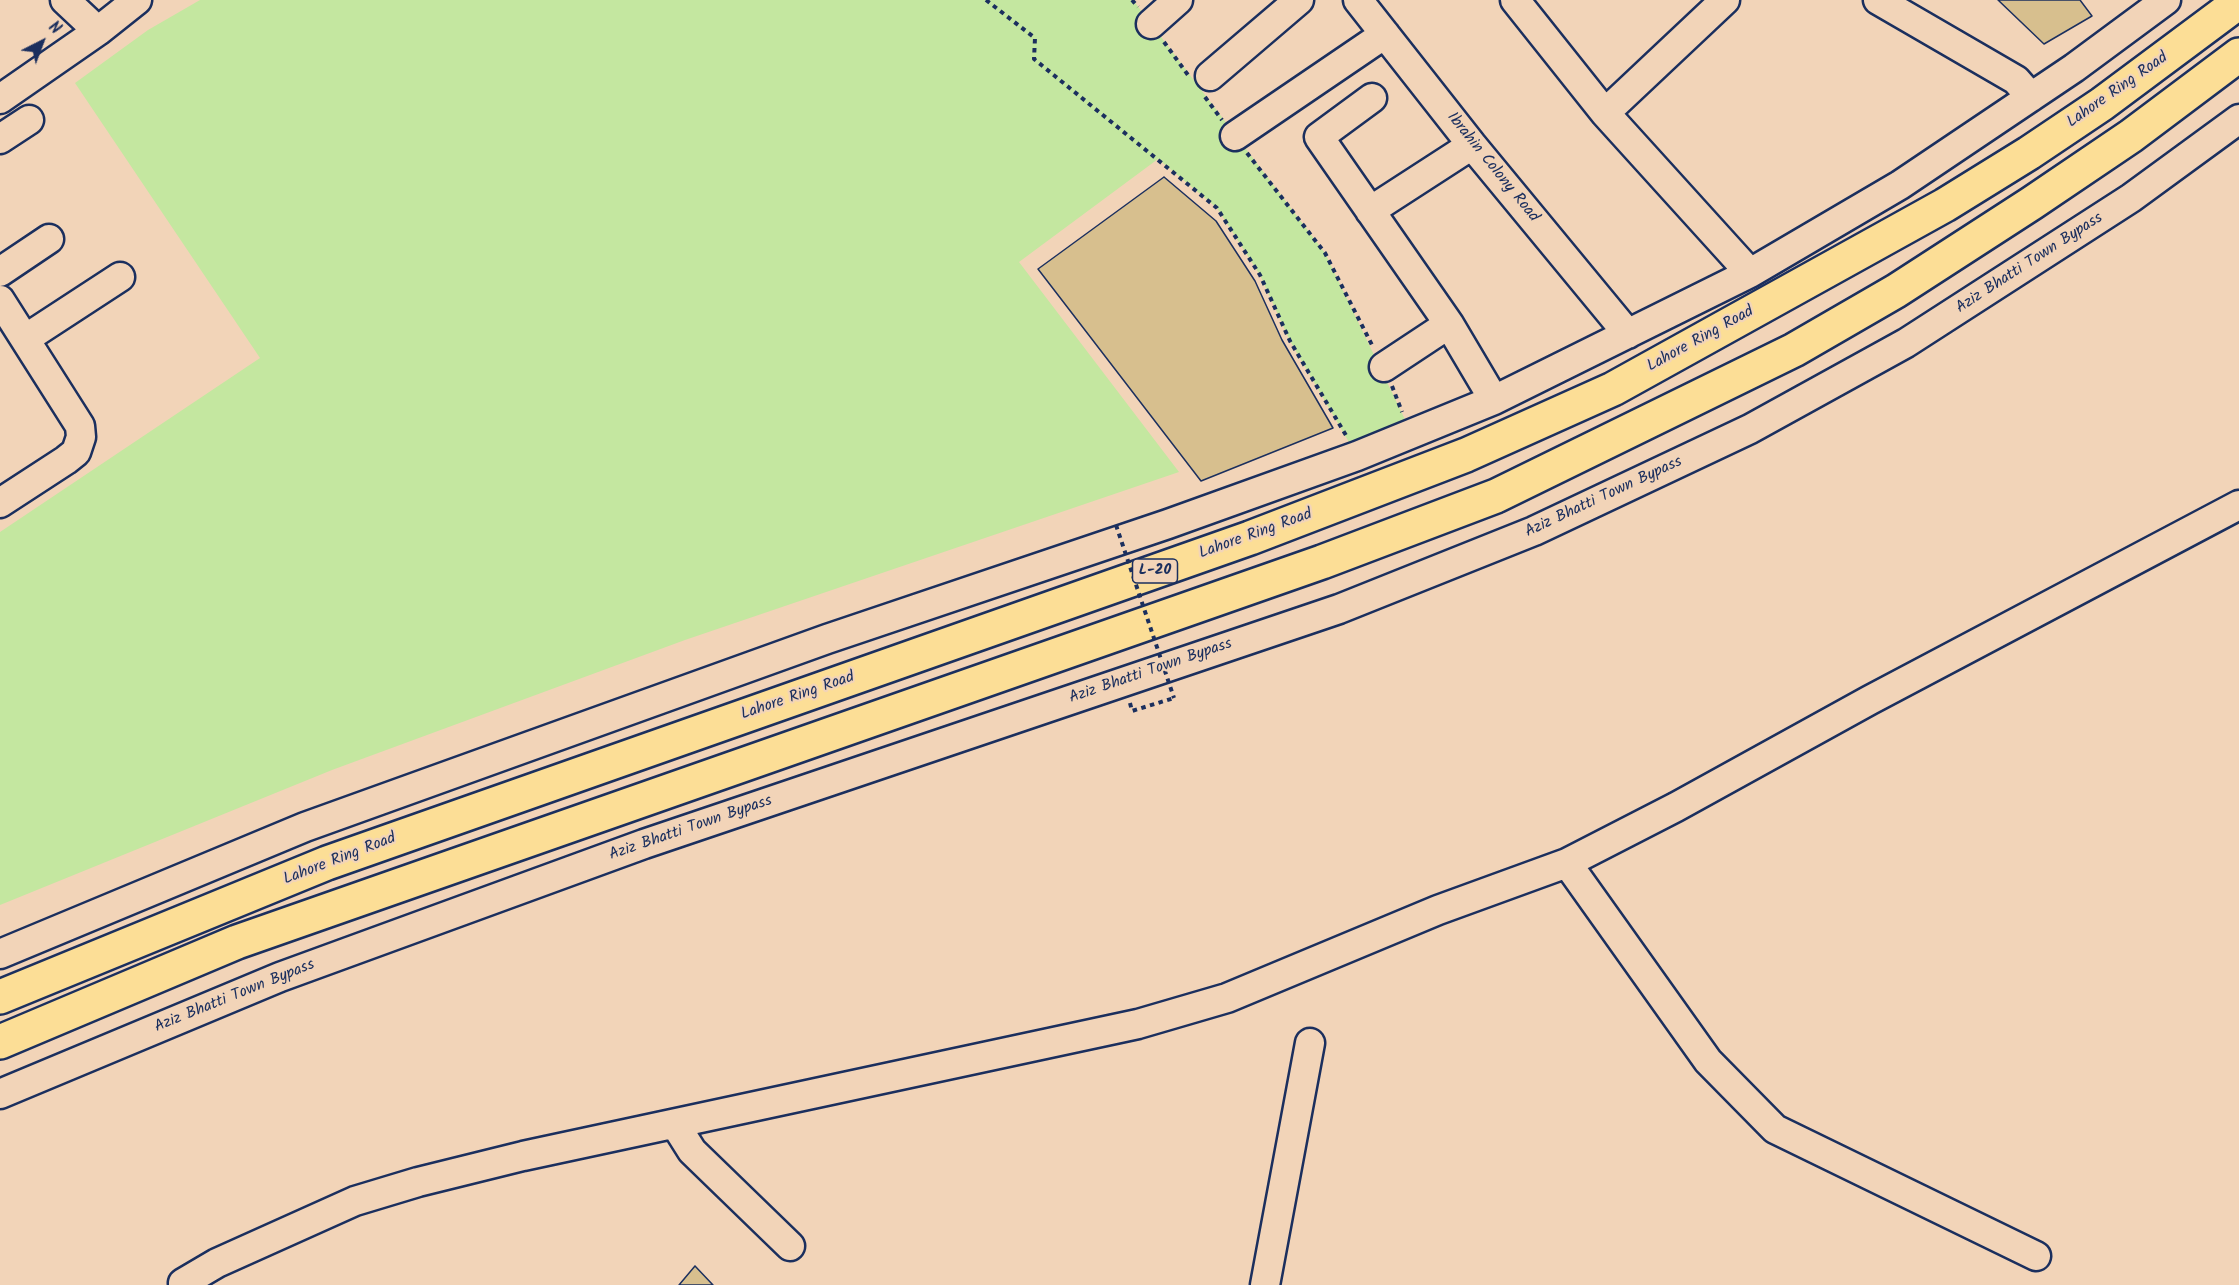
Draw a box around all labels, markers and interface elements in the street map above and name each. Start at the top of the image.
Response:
north arrow [12,12,72,72]
text: N [42,16,66,41]
street label: Lahore Ring Road [2064,49,2172,133]
street label: Ibrahin Colony Road [1442,109,1542,227]
street label: Aziz Bhatti Town Bypass [1953,209,2107,319]
street label: Lahore Ring Road [1644,303,1758,377]
street label: Aziz Bhatti Town Bypass [1522,453,1686,543]
street label: Lahore Ring Road [1197,506,1315,564]
road number: L-20 [1132,559,1178,583]
street label: Aziz Bhatti Town Bypass [1067,635,1235,709]
street label: Lahore Ring Road [739,669,857,725]
street label: Aziz Bhatti Town Bypass [607,792,775,866]
street label: Lahore Ring Road [281,830,399,890]
street label: Aziz Bhatti Town Bypass [152,956,318,1038]

